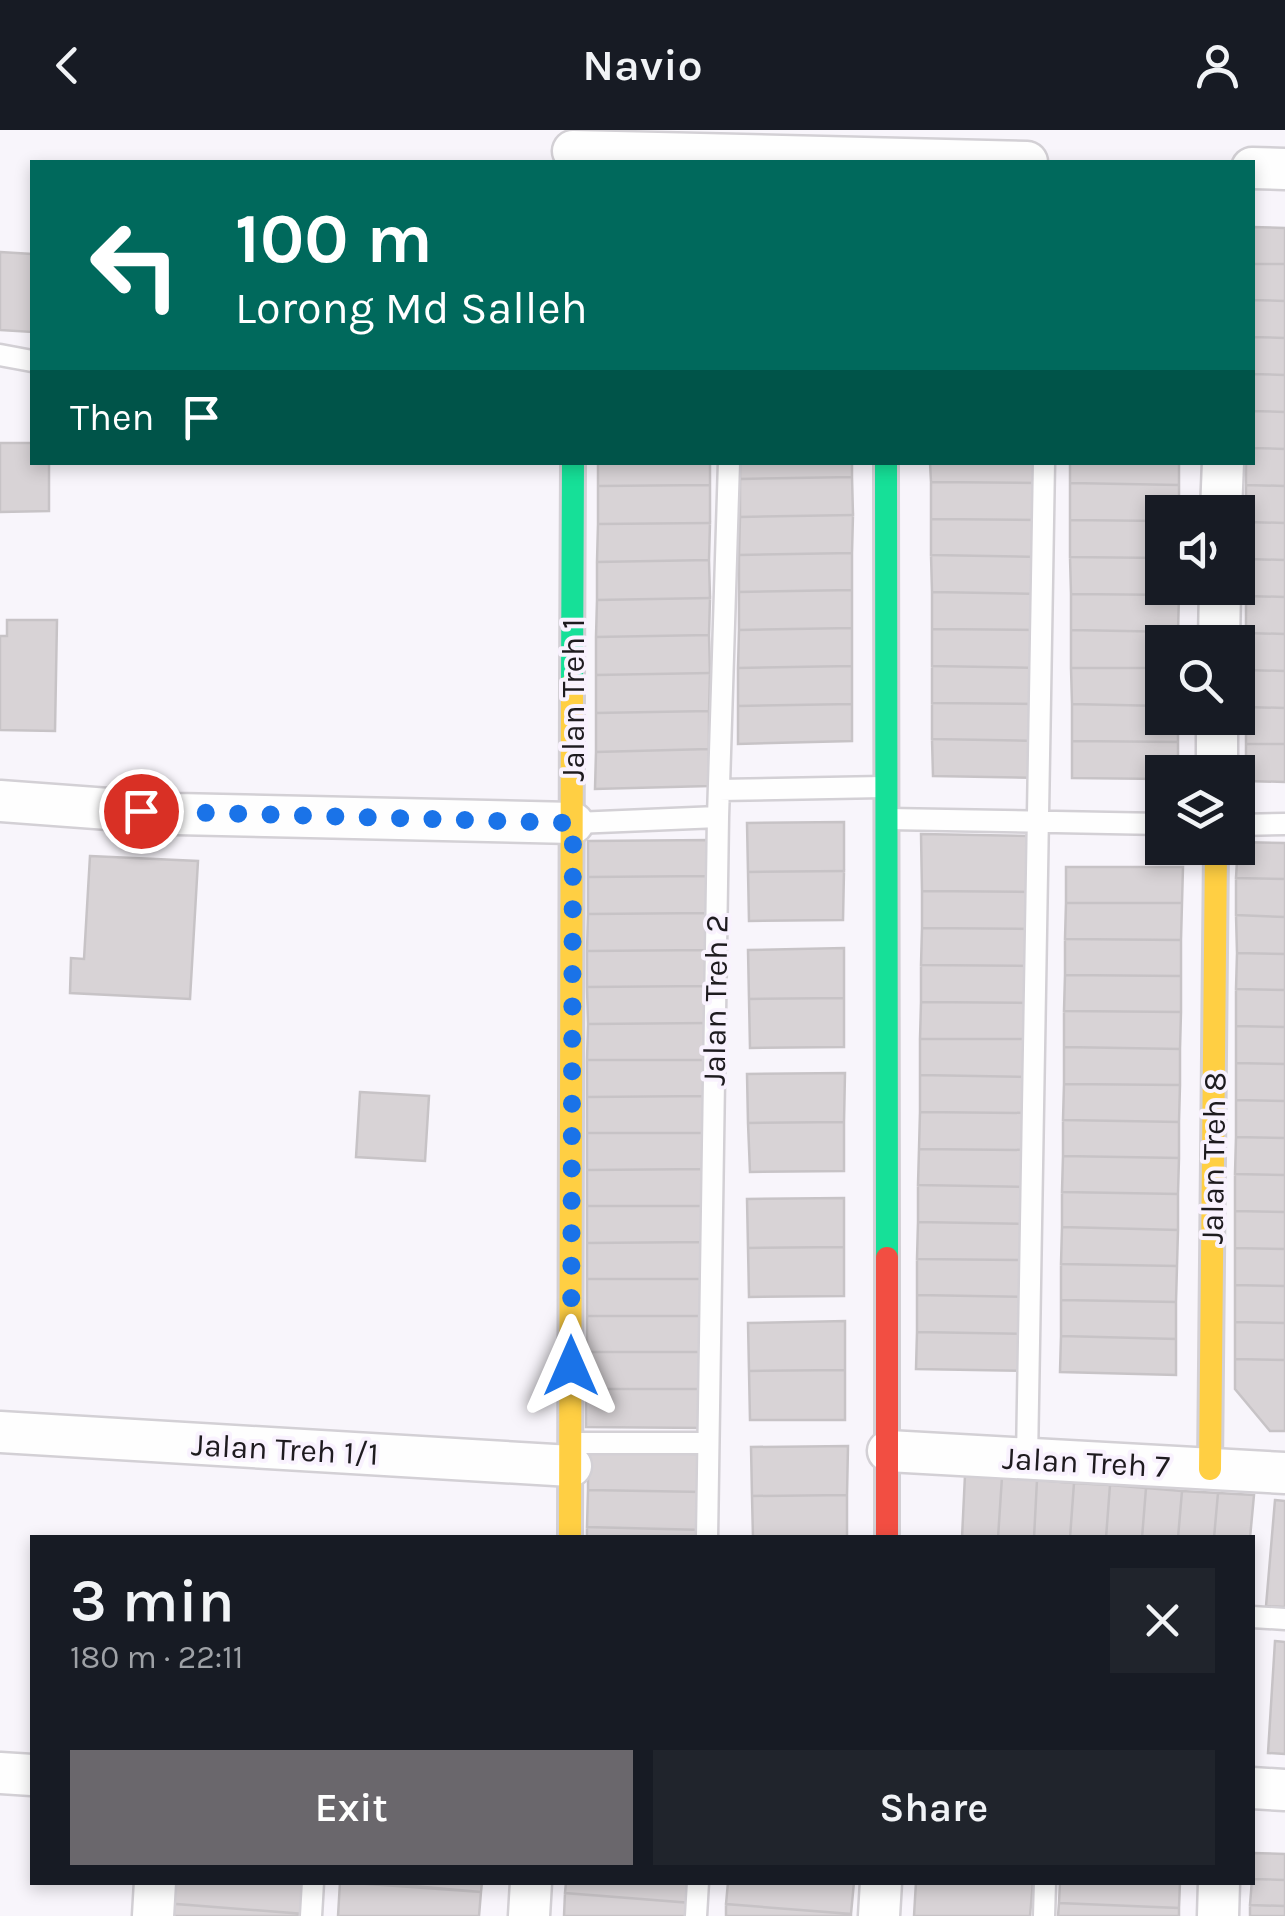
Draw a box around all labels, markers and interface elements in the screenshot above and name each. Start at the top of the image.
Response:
icon: back [40,38,95,93]
icon: person [1190,38,1245,93]
text: Navio [582,39,703,91]
text: 100 m [235,198,433,280]
icon: left [70,200,200,330]
text: Lorong Md Salleh [235,282,588,334]
icon: arrive [174,390,229,445]
text: Then [70,395,154,440]
map controls [1145,495,1255,865]
button: sound [1145,495,1255,605]
street label: Jalan Treh 1 [555,618,592,782]
button: search [1145,625,1255,735]
button: layers [1145,755,1255,865]
pin [99,769,184,854]
icon: arrive [114,784,169,839]
street label: Jalan Treh 2 [696,914,735,1086]
street label: Jalan Treh 8 [1193,1072,1234,1244]
position arrow [519,1314,623,1418]
street label: Jalan Treh 1/1 [190,1426,380,1473]
street label: Jalan Treh 7 [1001,1440,1171,1485]
text: 3 min [70,1566,235,1636]
button: close [1110,1568,1215,1673]
text: 180 m · 22:11 [70,1639,243,1676]
button: Exit [70,1750,633,1865]
button: Share [653,1750,1215,1865]

